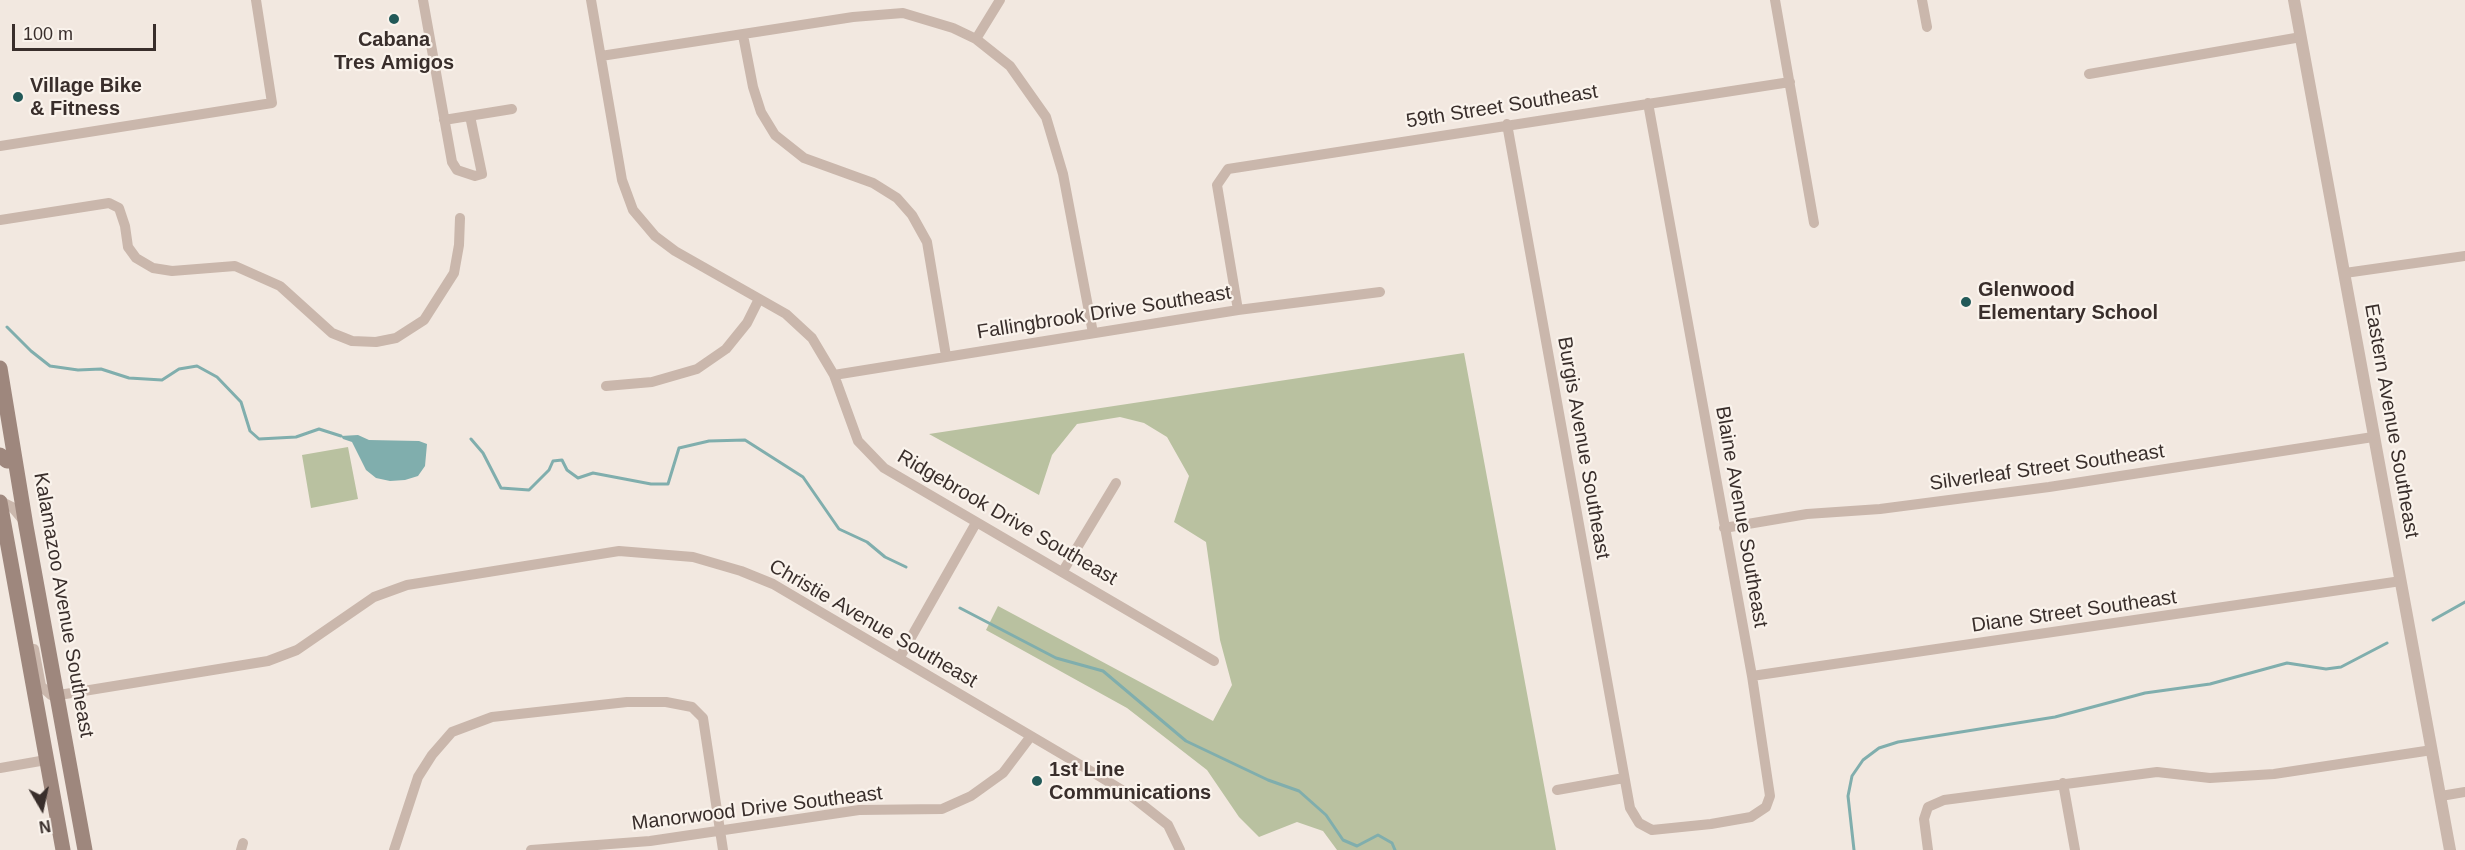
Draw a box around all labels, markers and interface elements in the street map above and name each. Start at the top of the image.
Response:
scale bar [15,12,159,50]
marker: Cabana Tres Amigos [387,12,401,26]
text: 100 m [23,24,73,44]
place label: Cabana Tres Amigos [334,28,454,75]
place label: Village Bike & Fitness [30,74,142,121]
street label: 59th Street Southeast [1405,80,1599,134]
marker: Village Bike & Fitness [11,90,25,104]
place label: Glenwood Elementary School [1978,278,2158,325]
street label: Fallingbrook Drive Southeast [975,281,1233,345]
marker: Glenwood Elementary School [1959,295,1973,309]
street label: Eastern Avenue Southeast [2359,302,2423,540]
street label: Burgis Avenue Southeast [1552,335,1614,561]
street label: Blaine Avenue Southeast [1710,404,1772,630]
street label: Silverleaf Street Southeast [1928,440,2166,496]
street label: Ridgebrook Drive Southeast [893,445,1121,591]
street label: Kalamazoo Avenue Southeast [28,471,98,739]
street label: Christie Avenue Southeast [765,554,981,694]
street label: Diane Street Southeast [1970,586,2178,638]
place label: 1st Line Communications [1049,758,1211,805]
marker: 1st Line Communications [1030,774,1044,788]
north arrow [12,778,72,838]
street label: Manorwood Drive Southeast [630,782,884,836]
text: N [38,817,52,836]

